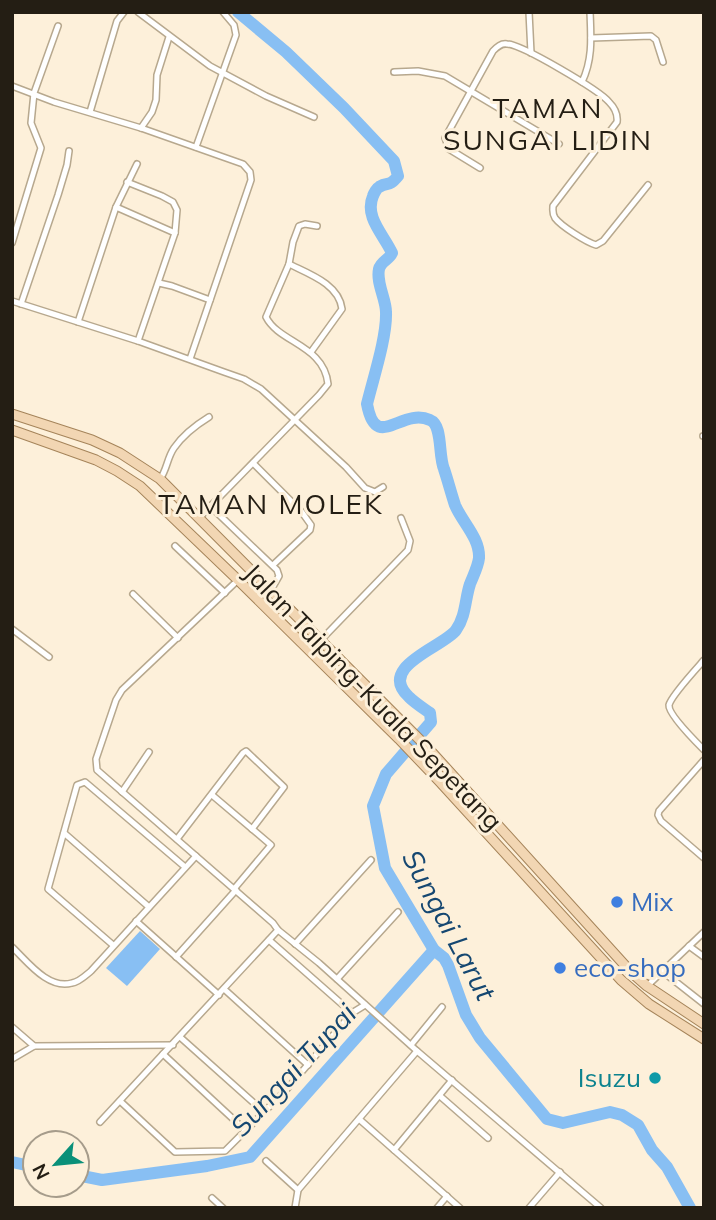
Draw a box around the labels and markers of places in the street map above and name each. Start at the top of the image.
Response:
place label: Mix [631,885,673,918]
marker: Mix [609,894,625,910]
place label: eco-shop [574,951,686,984]
marker: eco-shop [552,960,568,976]
place label: Isuzu [578,1061,641,1094]
marker: Isuzu [647,1070,663,1086]

